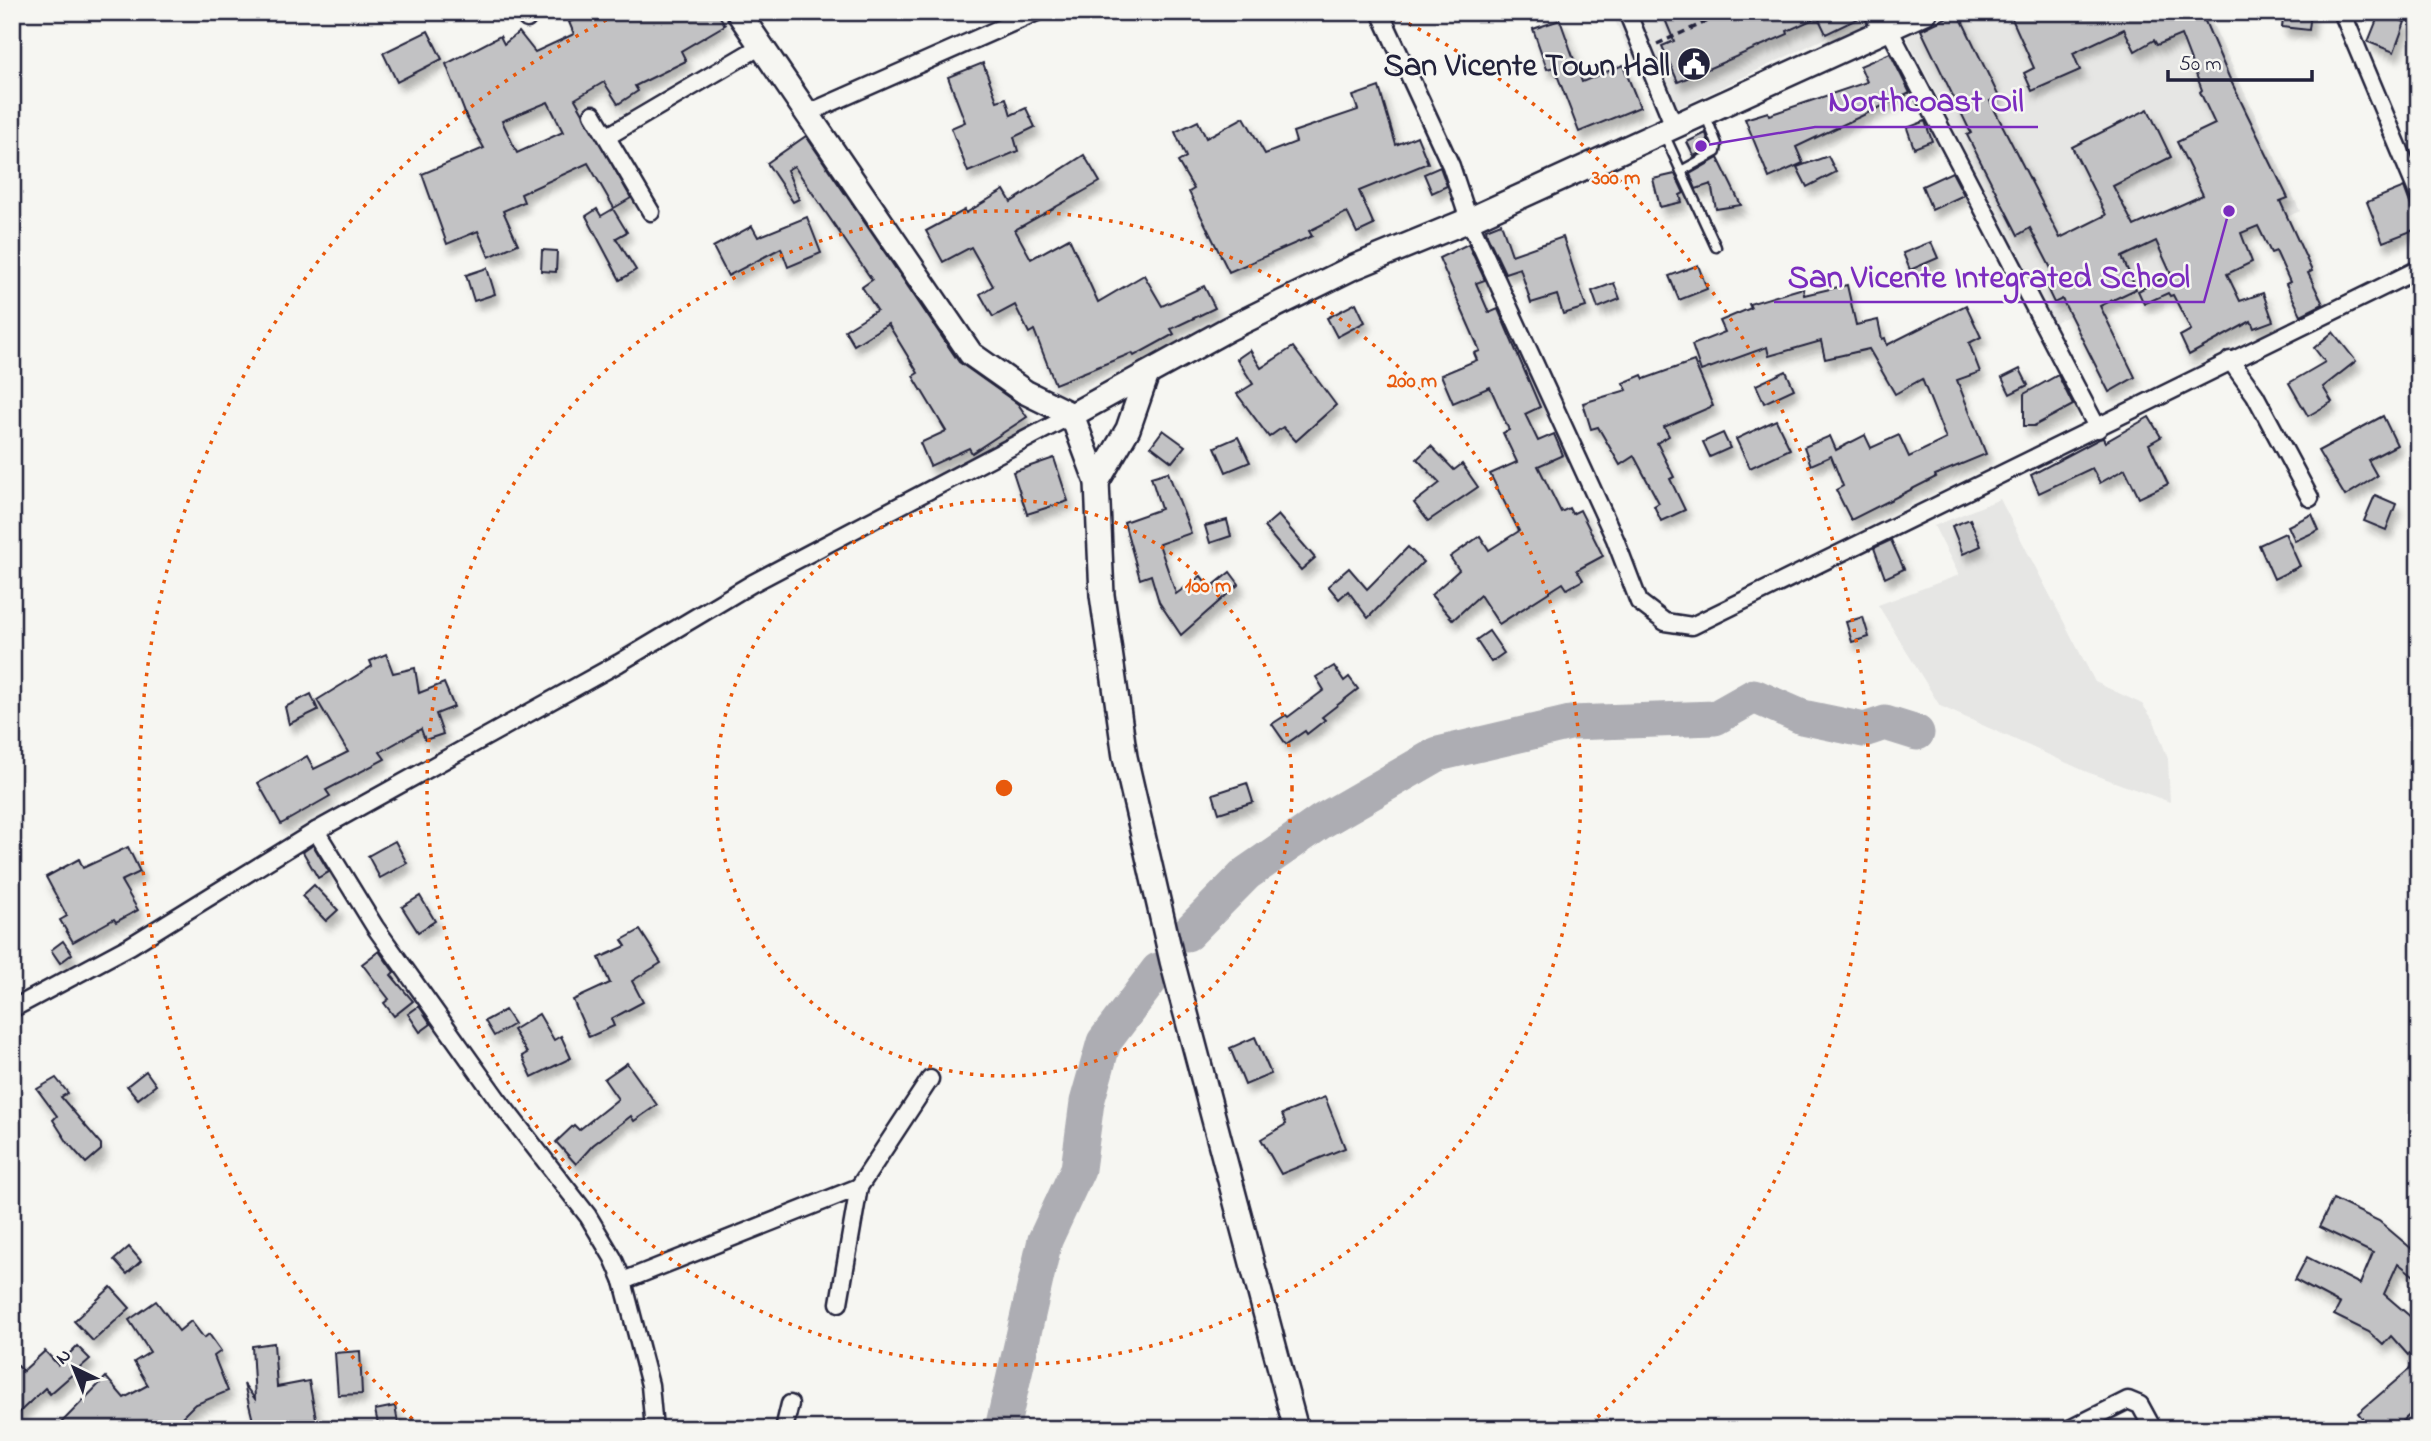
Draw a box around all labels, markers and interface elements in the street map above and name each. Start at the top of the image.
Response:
scale bar [2168,38,2312,82]
place label: San Vicente Town Hall [1384,44,1670,91]
public building icon: San Vicente Town Hall [1675,45,1713,83]
text: 50 m [2179,50,2222,80]
callout: Northcoast Oil [1815,73,2038,127]
text: Northcoast Oil [1828,79,2024,127]
text: 300 m [1591,164,1640,194]
callout: San Vicente Integrated School [1774,248,2204,302]
text: San Vicente Integrated School [1788,255,2190,304]
text: 200 m [1386,367,1437,397]
text: 100 m [1185,572,1231,602]
centre of rings [992,776,1016,800]
north arrow [38,1332,108,1402]
text: N [50,1343,78,1372]

